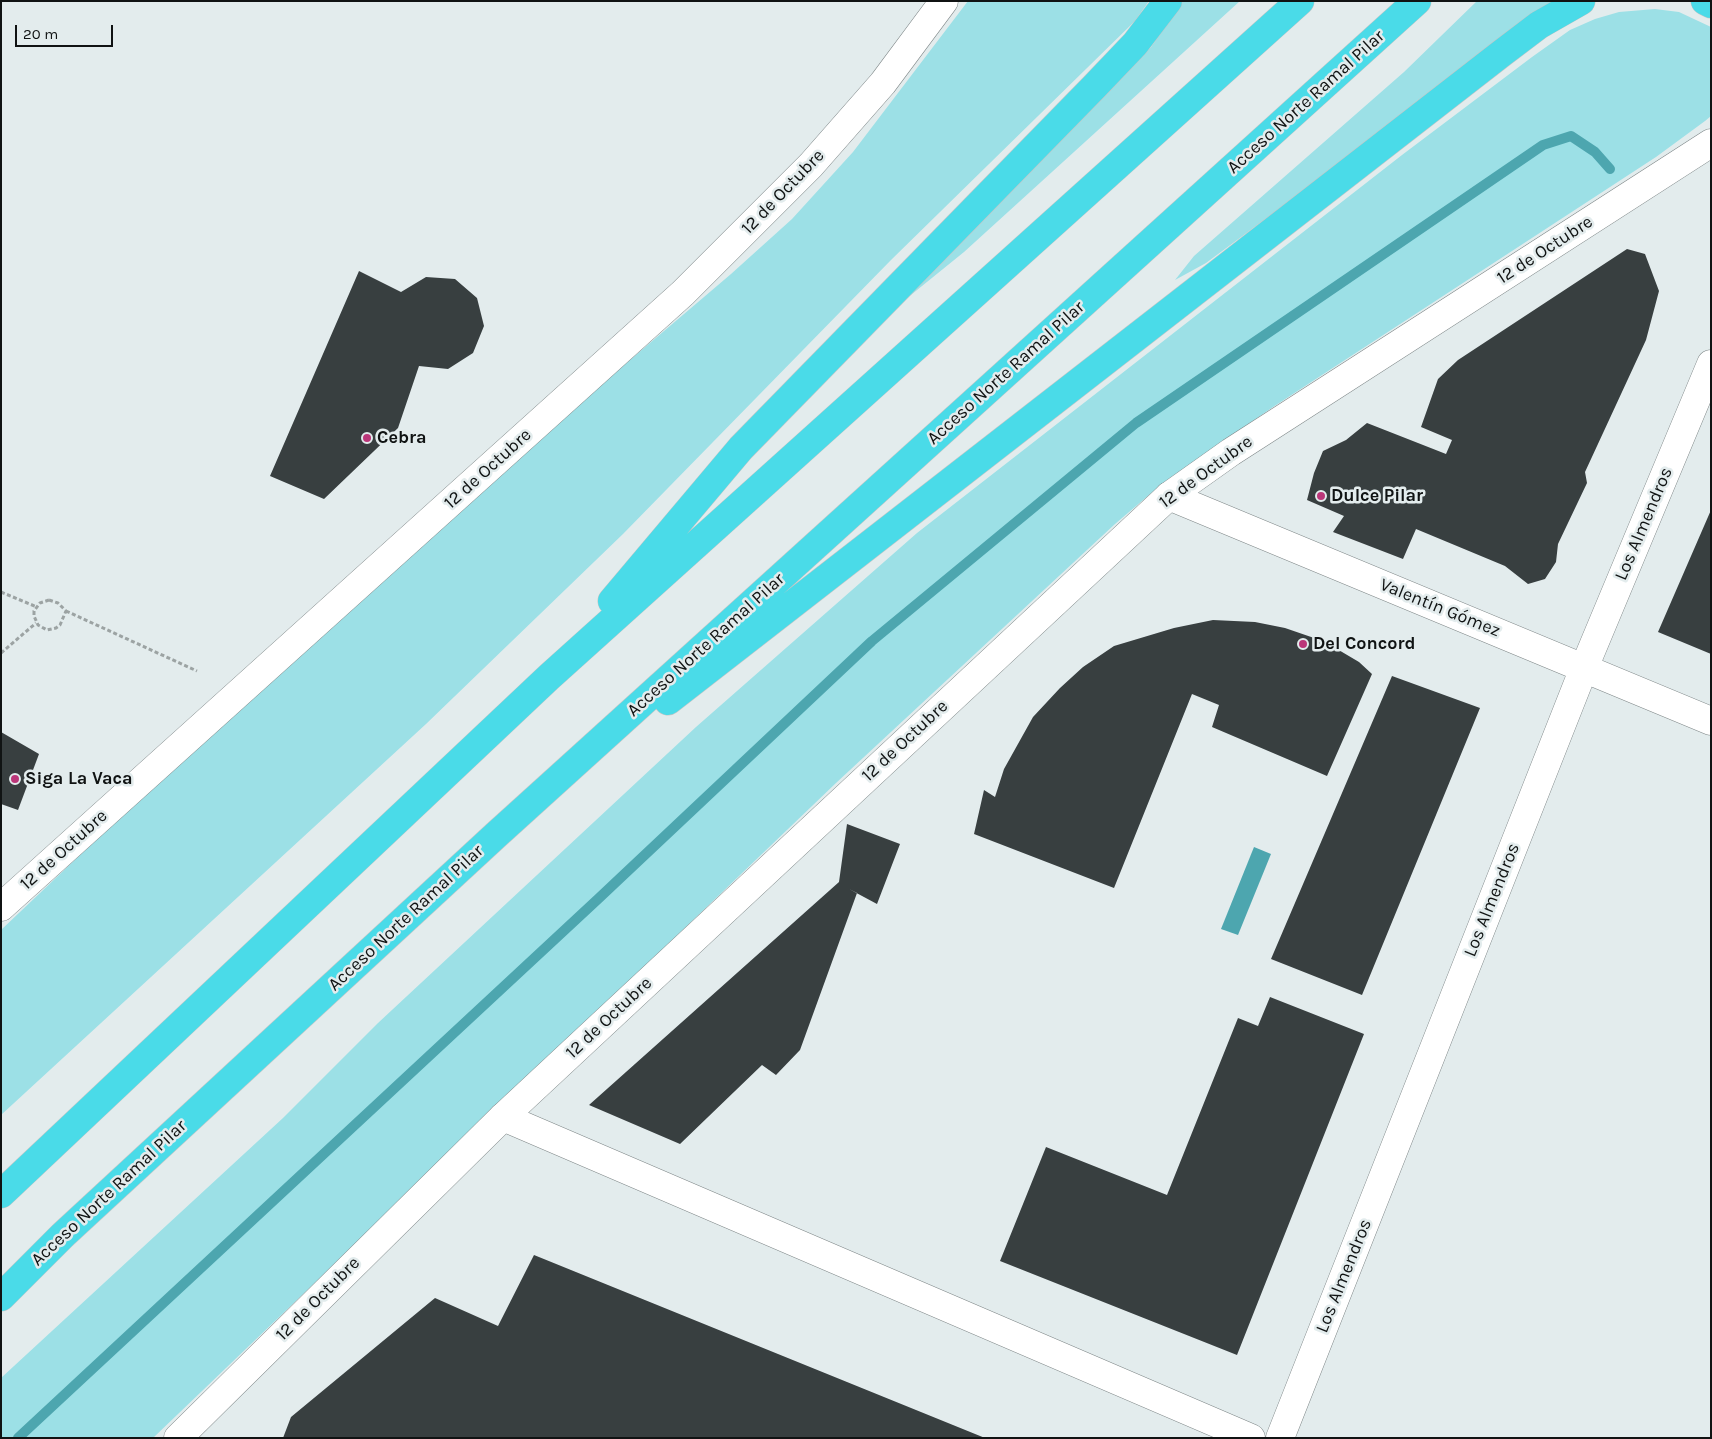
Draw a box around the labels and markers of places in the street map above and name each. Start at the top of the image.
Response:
place label: Cebra [377,427,427,449]
marker: Cebra [361,432,373,444]
place label: Dulce Pilar [1331,485,1423,507]
marker: Dulce Pilar [1315,490,1327,502]
place label: Del Concord [1313,633,1416,655]
marker: Del Concord [1297,638,1309,650]
place label: Siga La Vaca [25,768,133,790]
marker: Siga La Vaca [9,773,21,785]

